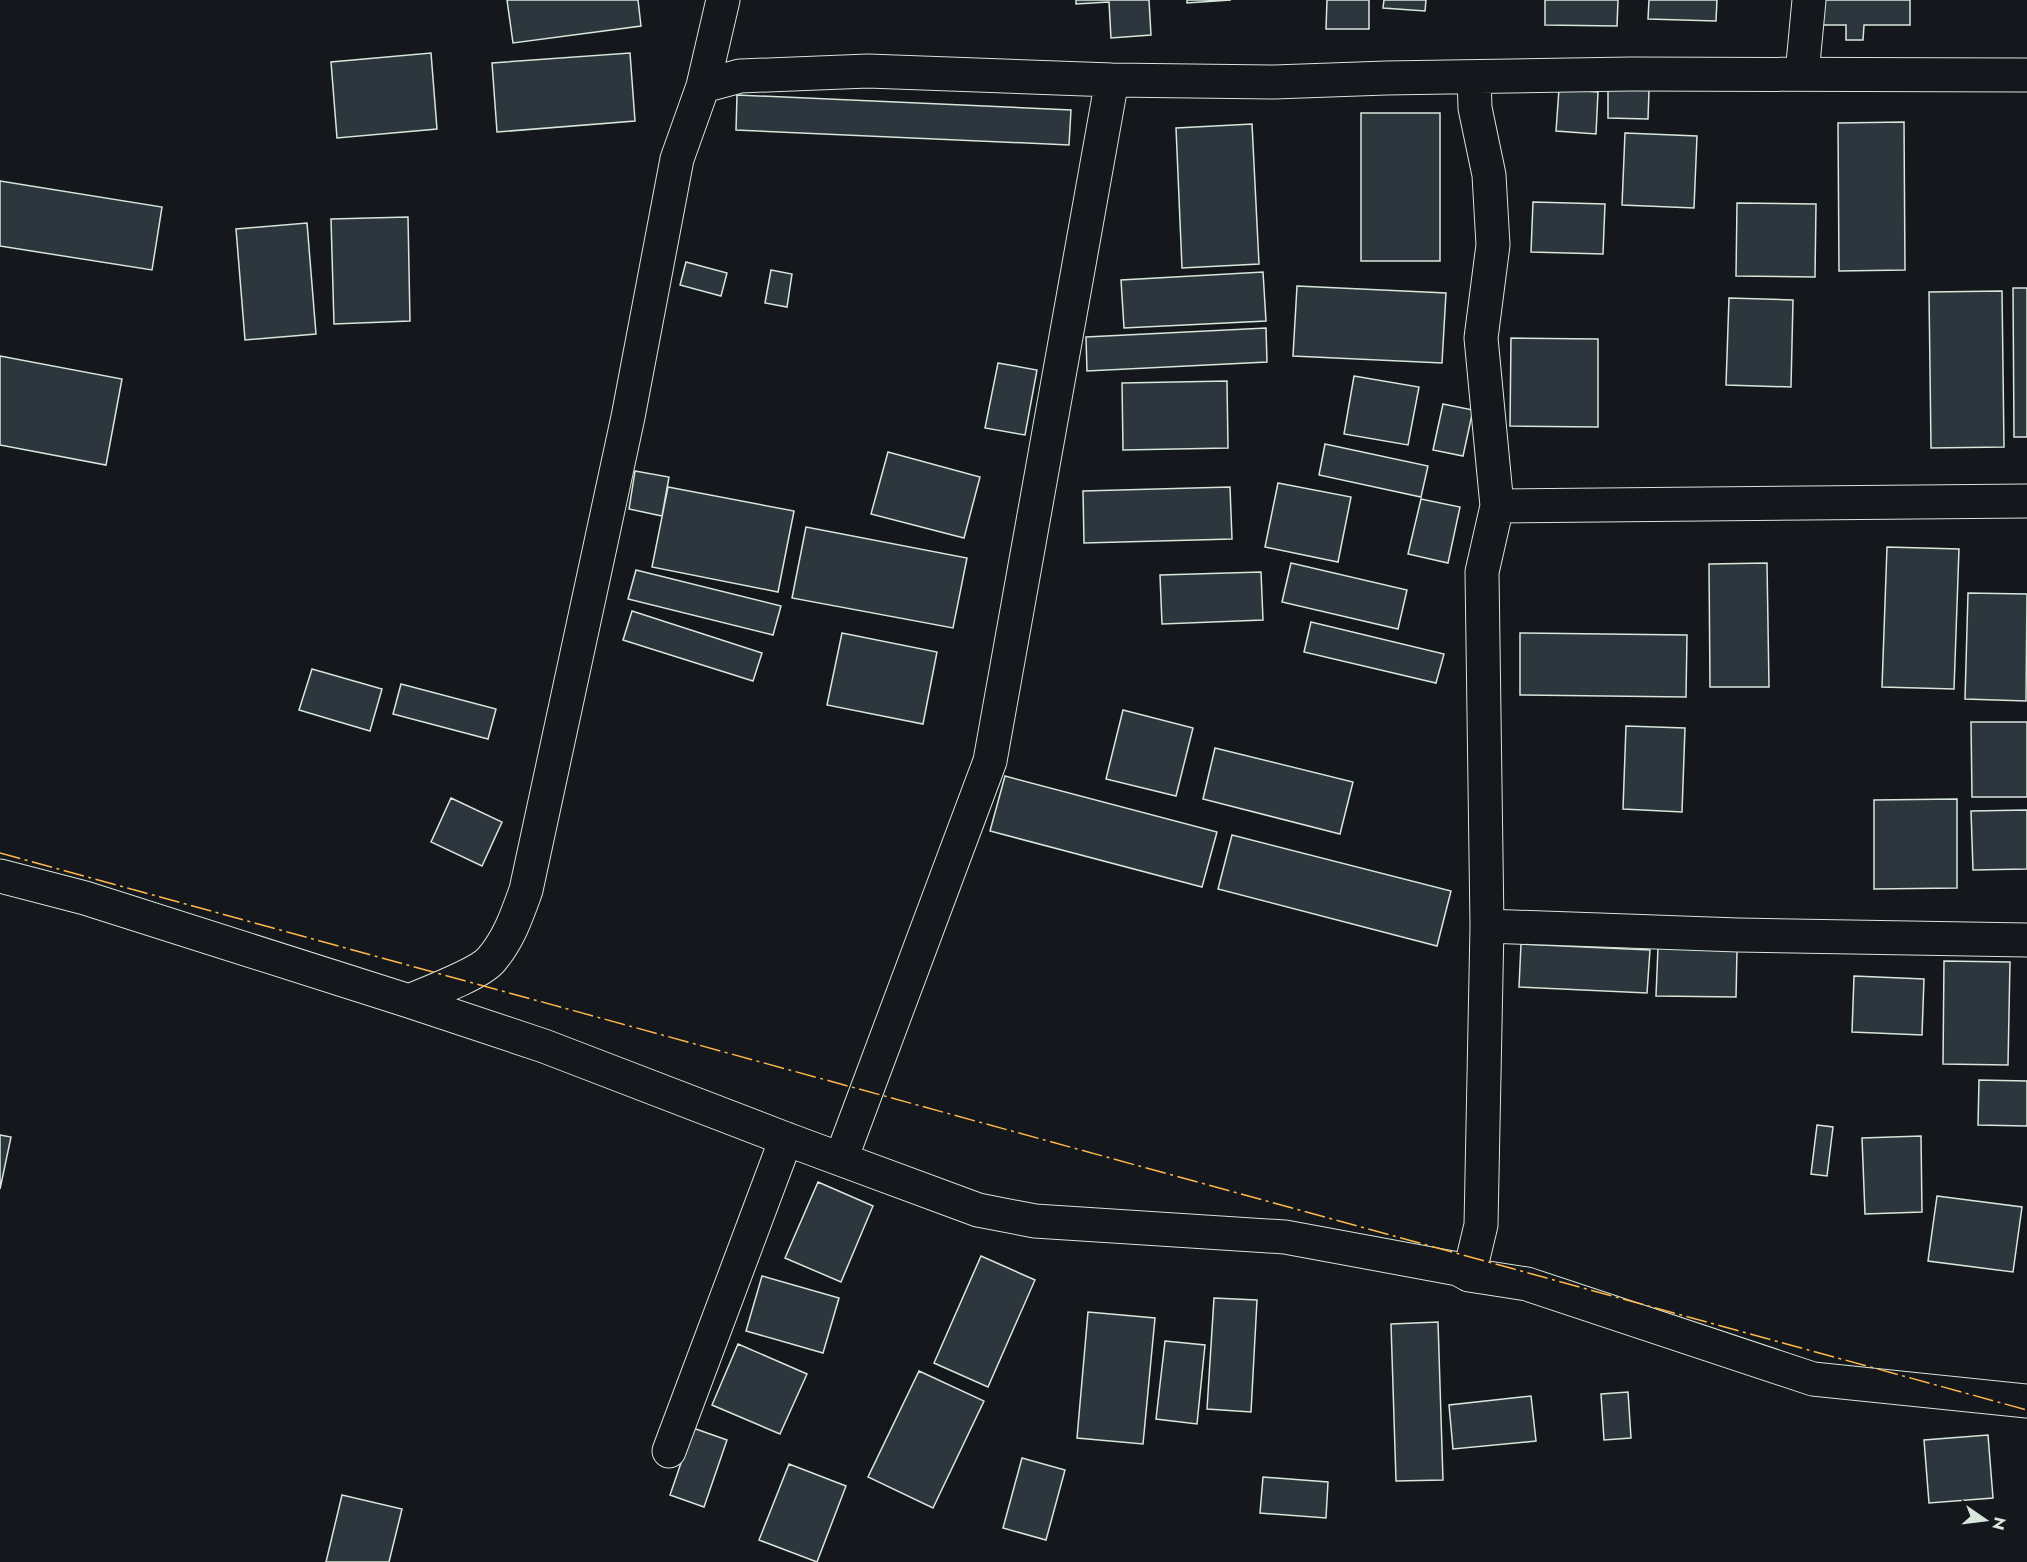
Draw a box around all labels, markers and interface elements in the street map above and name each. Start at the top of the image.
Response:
north arrow [1955,1490,2015,1550]
text: N [1986,1515,2012,1532]

